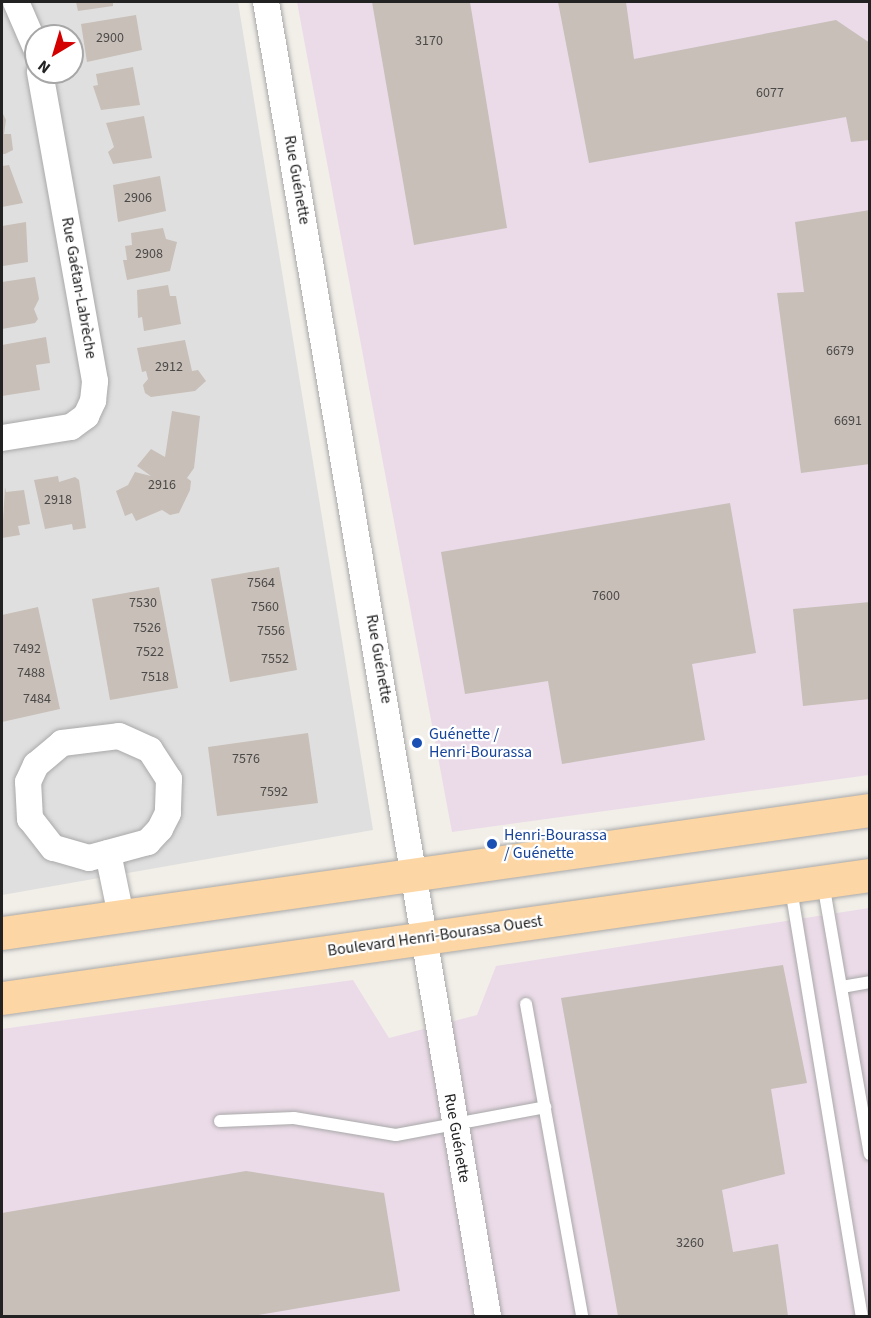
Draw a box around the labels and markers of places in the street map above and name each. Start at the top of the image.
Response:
place label: Guénette / Henri-Bourassa [429,724,532,762]
marker: Guénette / Henri-Bourassa [410,736,424,750]
place label: Henri-Bourassa / Guénette [504,825,607,863]
marker: Henri-Bourassa / Guénette [485,837,499,851]

